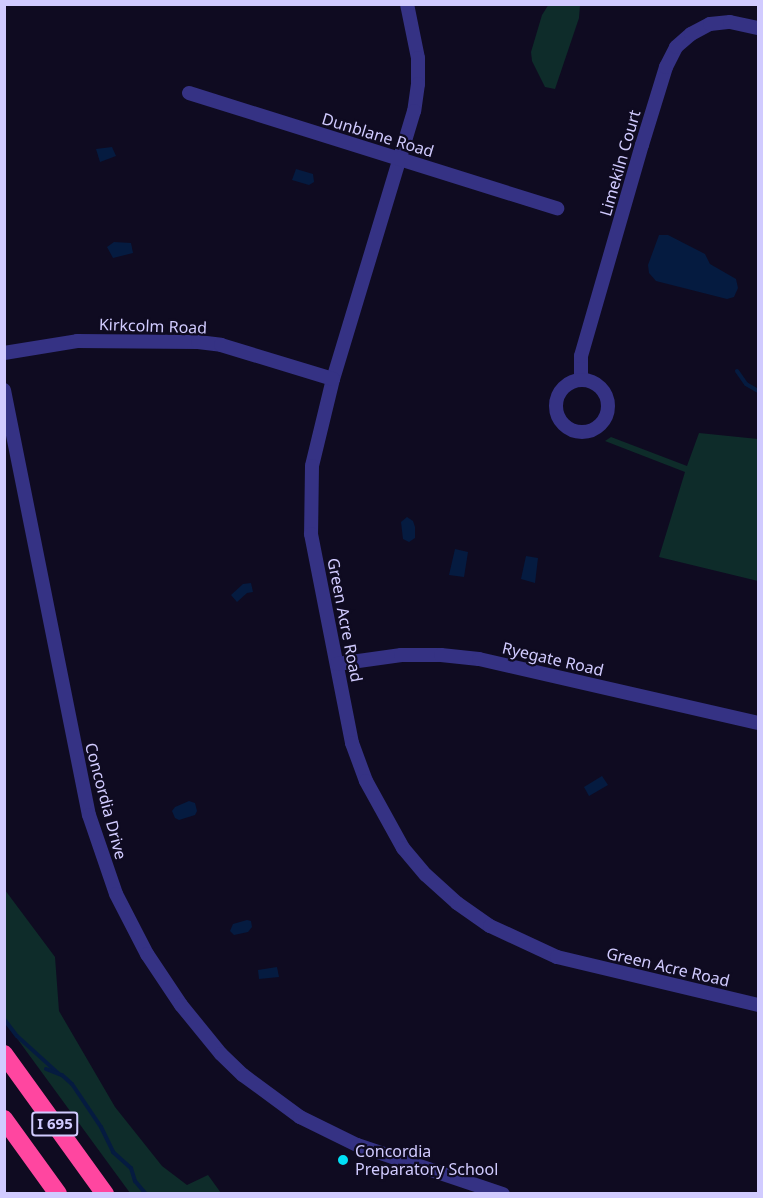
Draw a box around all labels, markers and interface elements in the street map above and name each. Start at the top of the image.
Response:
street label: Limekiln Court [596,108,644,218]
street label: Dunblane Road [320,109,436,161]
street label: Kirkcolm Road [99,315,207,337]
street label: Green Acre Road [324,556,366,684]
street label: Ryegate Road [500,638,606,680]
street label: Concordia Drive [81,741,131,861]
street label: Green Acre Road [605,943,731,991]
road number: I 695 [31,1112,79,1136]
place label: Concordia Preparatory School [355,1141,498,1179]
marker: Concordia Preparatory School [336,1153,350,1167]

